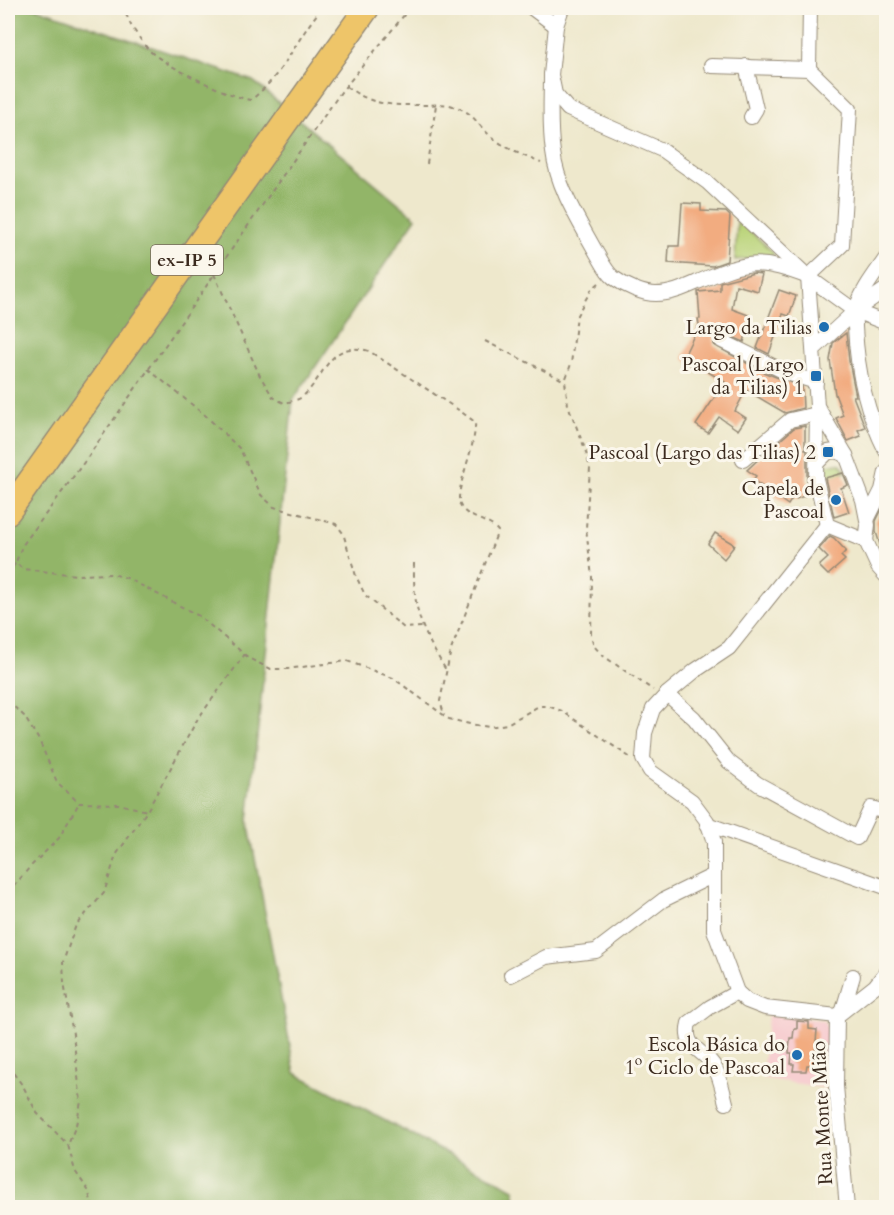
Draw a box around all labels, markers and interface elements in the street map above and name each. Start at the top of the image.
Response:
road number: ex-IP 5 [151,245,223,275]
place label: Largo da Tilias [686,314,812,341]
marker: Largo da Tilias [817,320,831,334]
place label: Pascoal (Largo da Tilias) 1 [681,351,804,401]
marker: Pascoal (Largo da Tilias) 1 [809,369,823,383]
place label: Pascoal (Largo das Tilias) 2 [588,439,816,466]
marker: Pascoal (Largo das Tilias) 2 [821,445,835,459]
place label: Capela de Pascoal [742,475,824,525]
marker: Capela de Pascoal [829,493,843,507]
place label: Escola Básica do 1º Ciclo de Pascoal [625,1031,785,1081]
street label: Rua Monte Mião [805,1040,839,1186]
marker: Escola Básica do 1º Ciclo de Pascoal [790,1048,804,1062]

